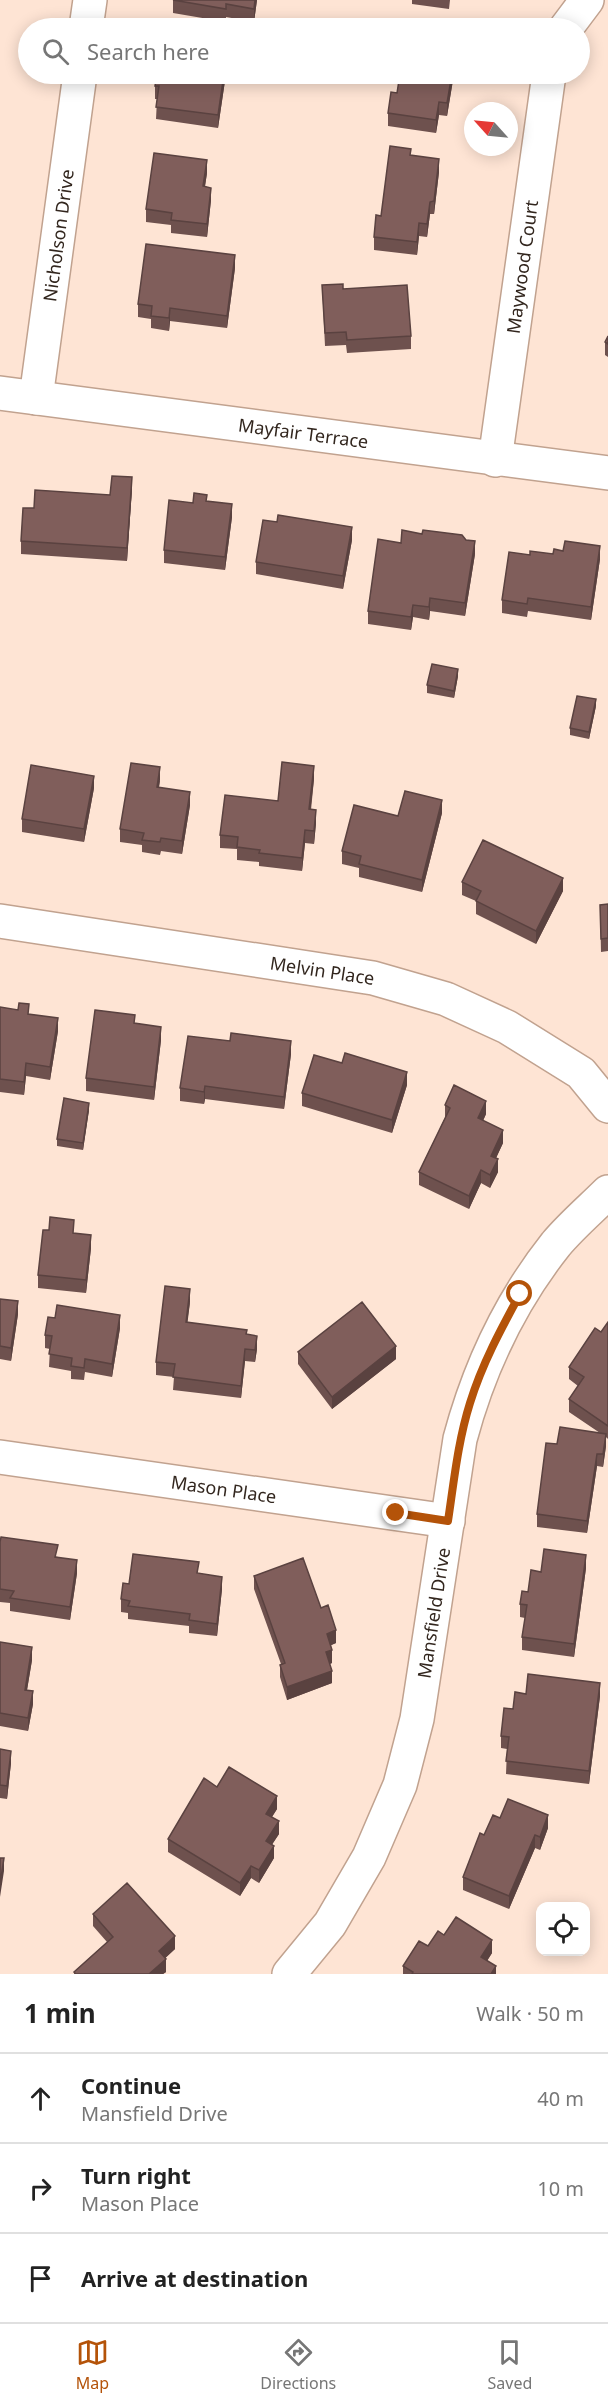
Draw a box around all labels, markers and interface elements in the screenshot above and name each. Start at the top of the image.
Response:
search box [18,18,590,84]
icon: search [39,35,72,68]
text: Search here [87,36,209,66]
north arrow [464,102,518,156]
street label: Nicholson Drive [37,168,79,303]
street label: Maywood Court [501,198,543,335]
street label: Mayfair Terrace [237,412,370,453]
street label: Melvin Place [268,950,376,990]
route start [506,1280,532,1306]
street label: Mason Place [169,1470,278,1508]
route end [382,1499,408,1525]
street label: Mansfield Drive [411,1546,455,1680]
map controls [536,1902,590,1956]
button: locate [536,1902,590,1956]
text: 1 min [24,1995,96,2031]
text: Walk · 50 m [476,2000,584,2027]
text: Continue [81,2070,181,2100]
icon: ahead [24,2082,57,2115]
text: 40 m [537,2085,584,2112]
text: Mansfield Drive [81,2100,228,2127]
text: Turn right [81,2160,191,2190]
icon: right [24,2172,57,2205]
text: 10 m [537,2175,584,2202]
text: Mason Place [81,2190,199,2217]
icon: arrive [24,2262,57,2295]
text: Arrive at destination [81,2263,308,2293]
tab: Map [76,2336,109,2394]
tab: Directions [260,2336,336,2394]
tab: Saved [488,2336,532,2394]

